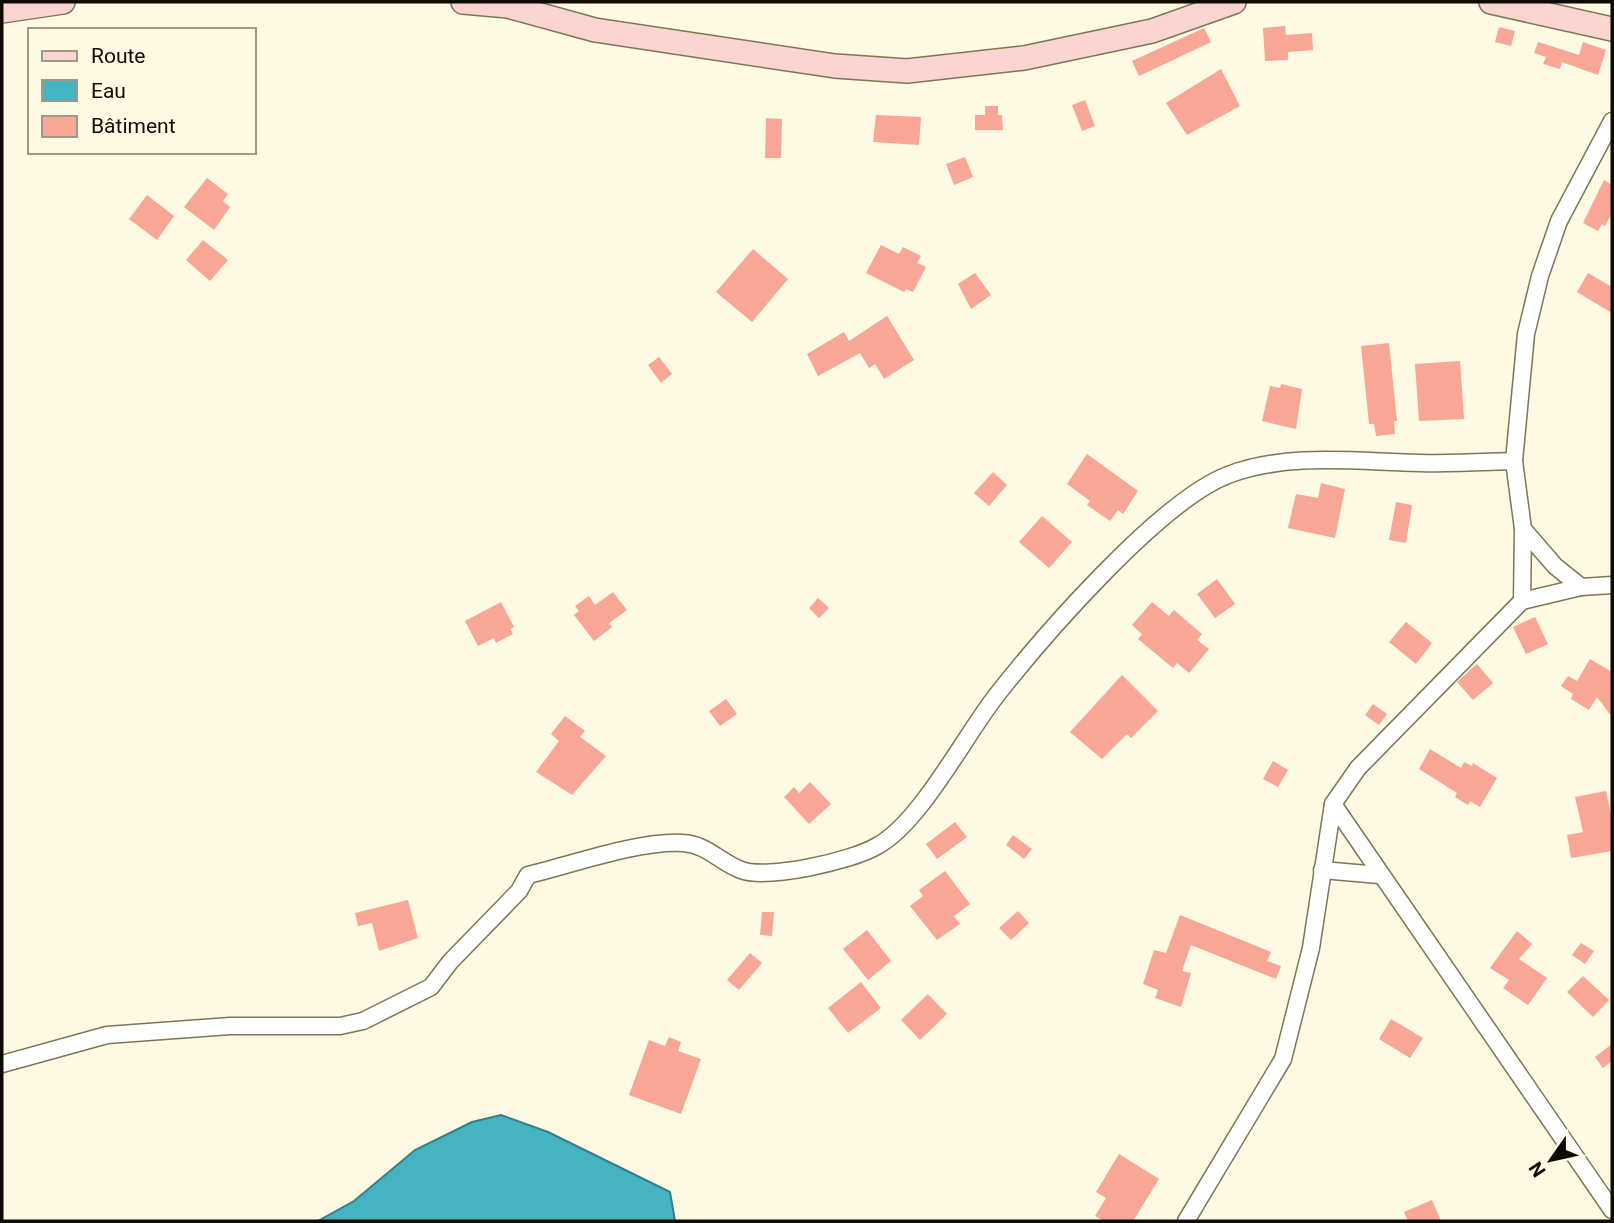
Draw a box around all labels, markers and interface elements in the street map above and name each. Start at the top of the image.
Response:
legend [28,28,256,154]
text: Route [91,44,146,68]
text: Eau [91,79,126,103]
text: Bâtiment [91,114,176,138]
north arrow [1516,1125,1586,1195]
text: N [1524,1157,1551,1181]

